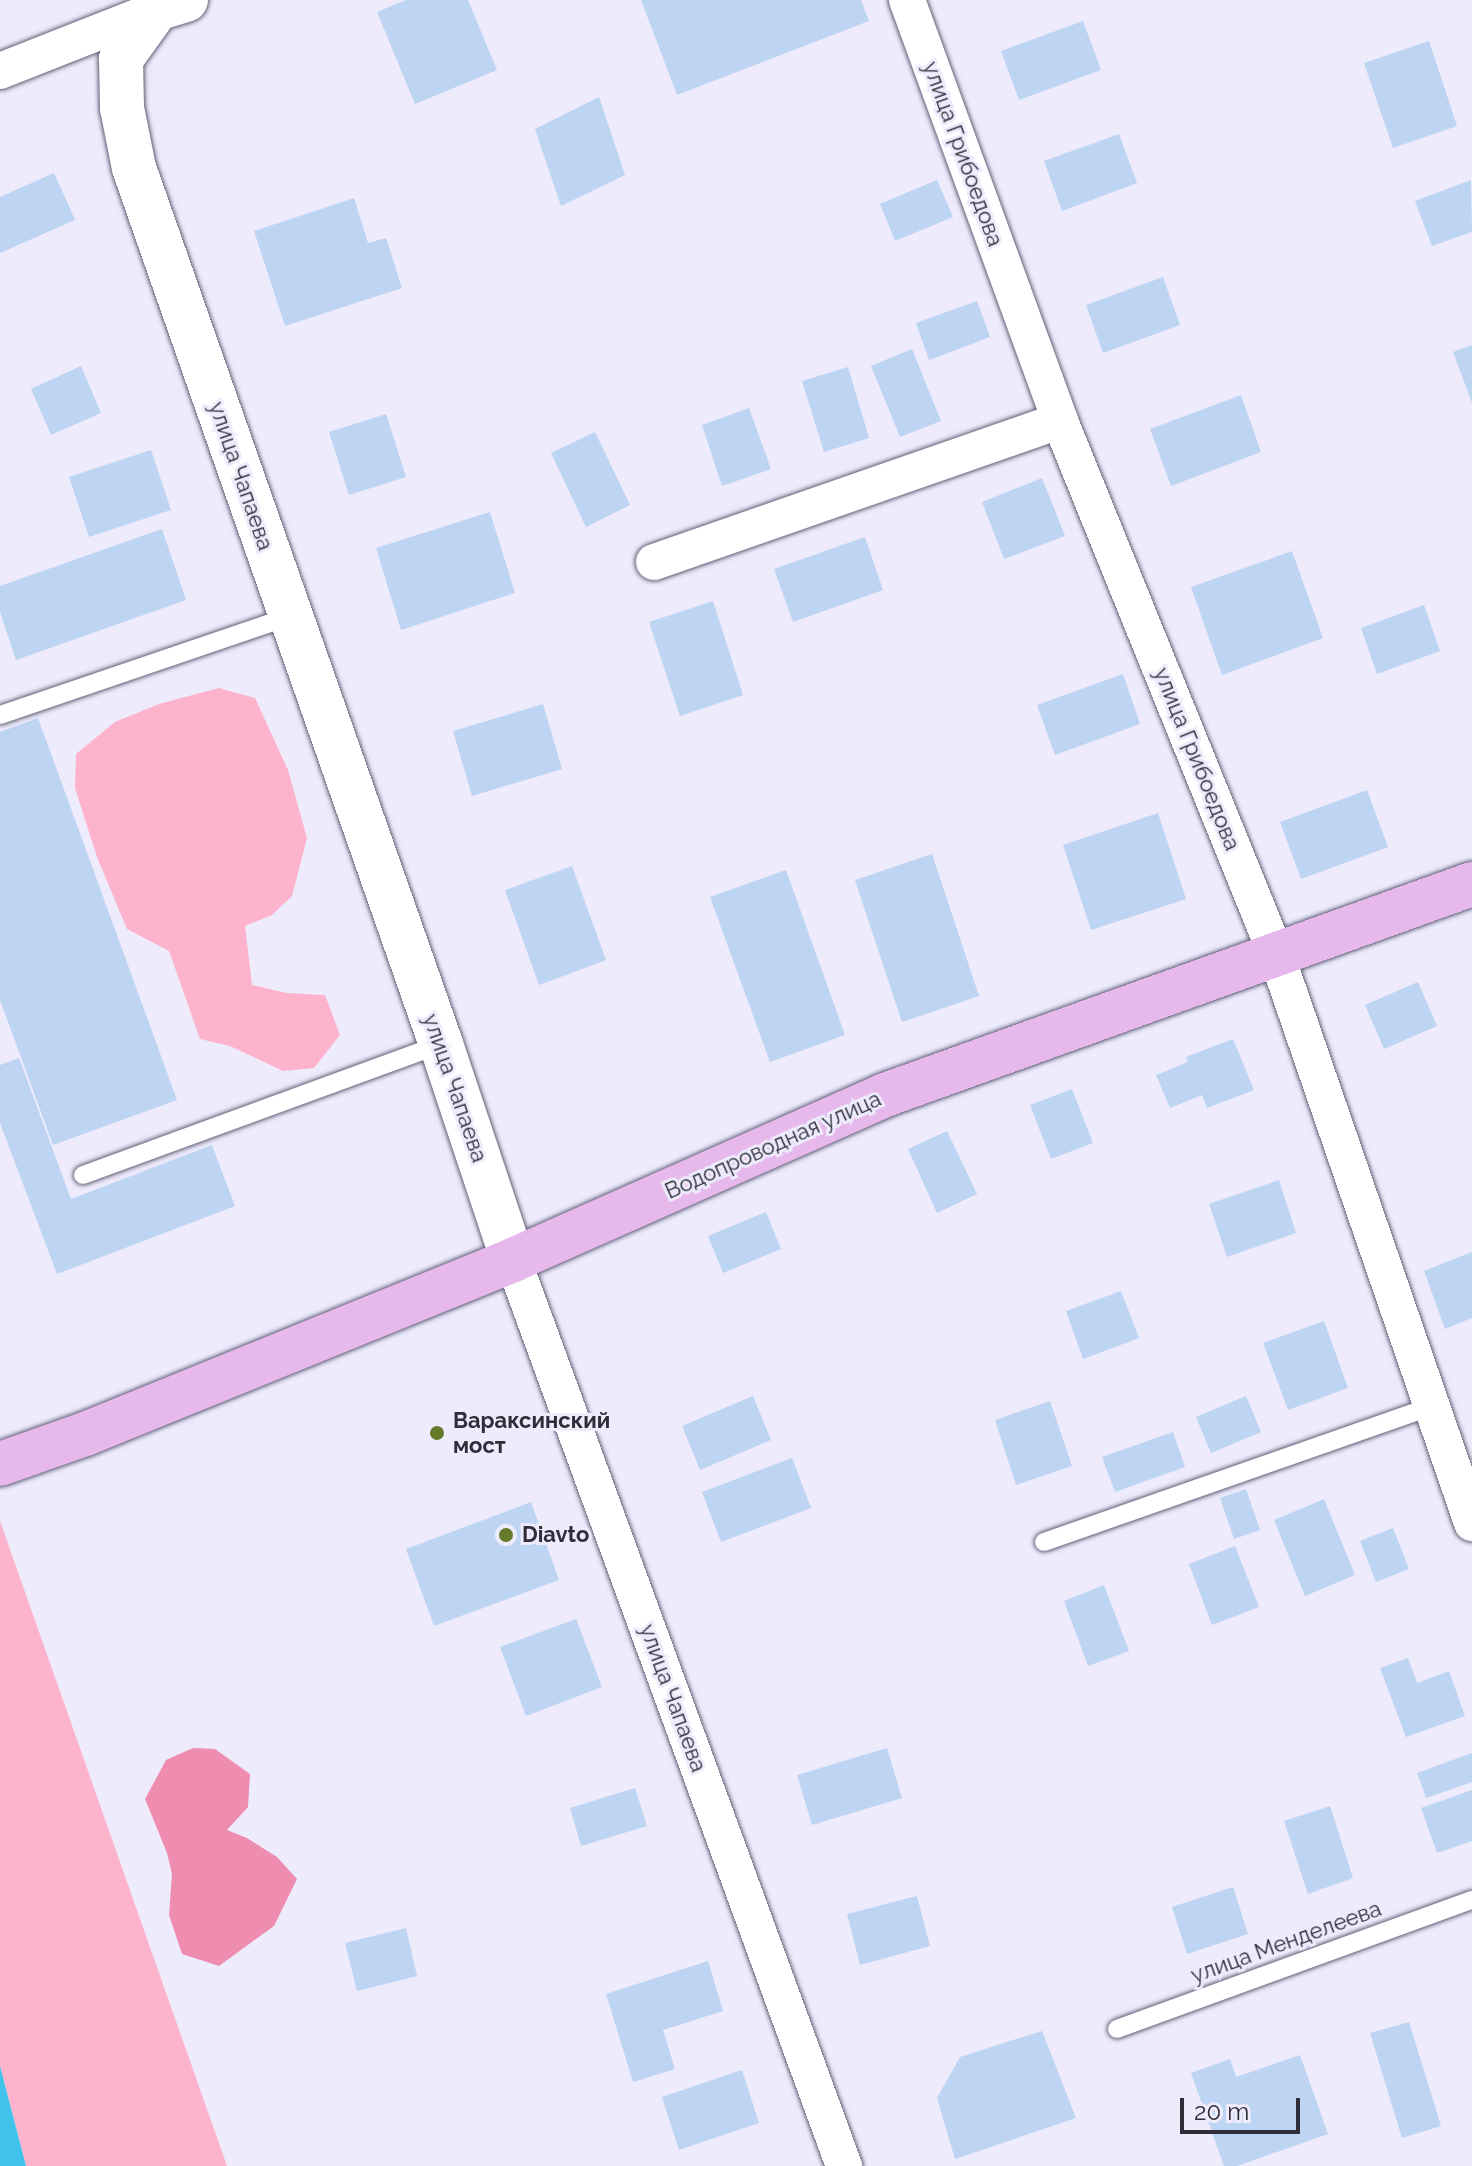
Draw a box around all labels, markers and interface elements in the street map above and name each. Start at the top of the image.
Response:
street label: улица Грибоедова [917,58,1009,250]
street label: улица Чапаева [203,398,279,554]
street label: улица Грибоедова [1148,664,1246,854]
street label: улица Чапаева [417,1010,493,1166]
street label: Водопроводная улица [661,1085,885,1205]
place label: Вараксинский мост [453,1407,610,1458]
marker: Вараксинский мост [428,1424,446,1442]
place label: Diavto [522,1522,589,1548]
marker: Diavto [497,1526,515,1544]
street label: улица Чапаева [634,1621,712,1775]
street label: улица Менделеева [1187,1895,1385,1989]
scale bar [1184,2082,1304,2132]
text: 20 m [1194,2097,1249,2126]

